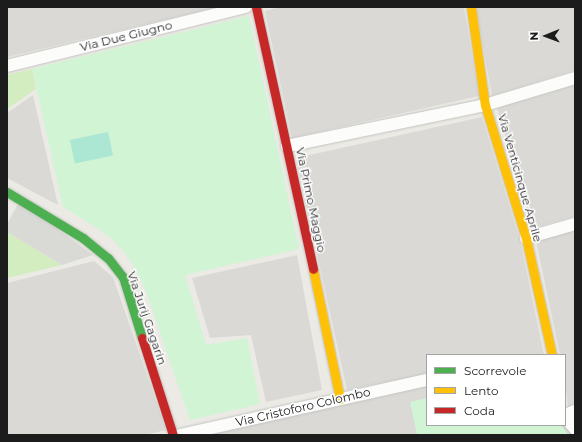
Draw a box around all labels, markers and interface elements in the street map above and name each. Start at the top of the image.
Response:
north arrow [526,16,566,56]
street label: Via Due Giugno [78,18,174,54]
text: N [527,32,541,41]
street label: Via Venticinque Aprile [495,112,545,244]
street label: Via Primo Maggio [293,146,329,254]
street label: Via Jurij Gagarin [124,269,170,367]
legend [426,354,566,426]
text: Scorrevole [464,363,526,378]
text: Lento [464,383,499,398]
street label: Via Cristoforo Colombo [234,384,372,430]
text: Coda [464,403,495,418]

